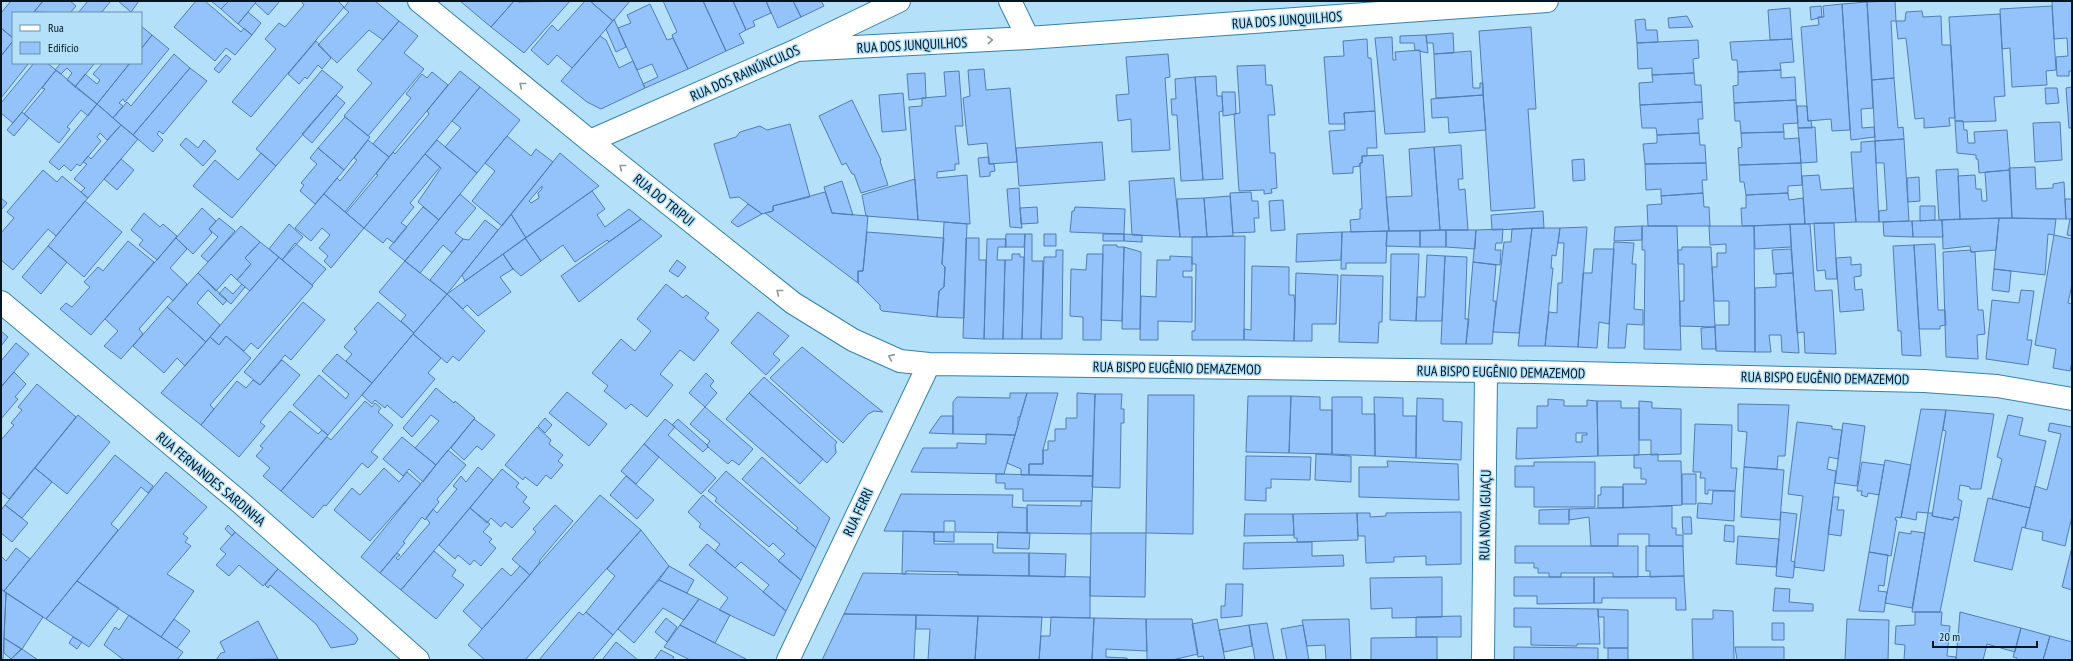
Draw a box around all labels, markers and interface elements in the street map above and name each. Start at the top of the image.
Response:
street label: RUA DOS JUNQUILHOS [1231,7,1343,33]
legend [12,12,142,64]
text: Rua [48,20,64,35]
street label: RUA DOS JUNQUILHOS [856,33,968,57]
one-way arrow [987,36,993,45]
text: Edifício [48,40,79,55]
street label: RUA DOS RAINÚNCULOS [687,41,803,105]
one-way arrow [519,82,526,89]
one-way arrow [620,165,627,172]
street label: RUA DO TRIPUI [630,170,698,230]
one-way arrow [776,289,783,296]
one-way arrow [887,353,894,361]
street label: RUA BISPO EUGÊNIO DEMAZEMOD [1093,358,1261,378]
street label: RUA BISPO EUGÊNIO DEMAZEMOD [1417,362,1585,382]
street label: RUA BISPO EUGÊNIO DEMAZEMOD [1741,368,1909,388]
street label: RUA FERNANDES SARDINHA [153,428,270,530]
street label: RUA NOVA IGUAÇU [1475,470,1495,560]
street label: RUA FERRI [839,485,877,539]
scale bar [1933,623,2037,649]
text: 20 m [1939,629,1960,644]

